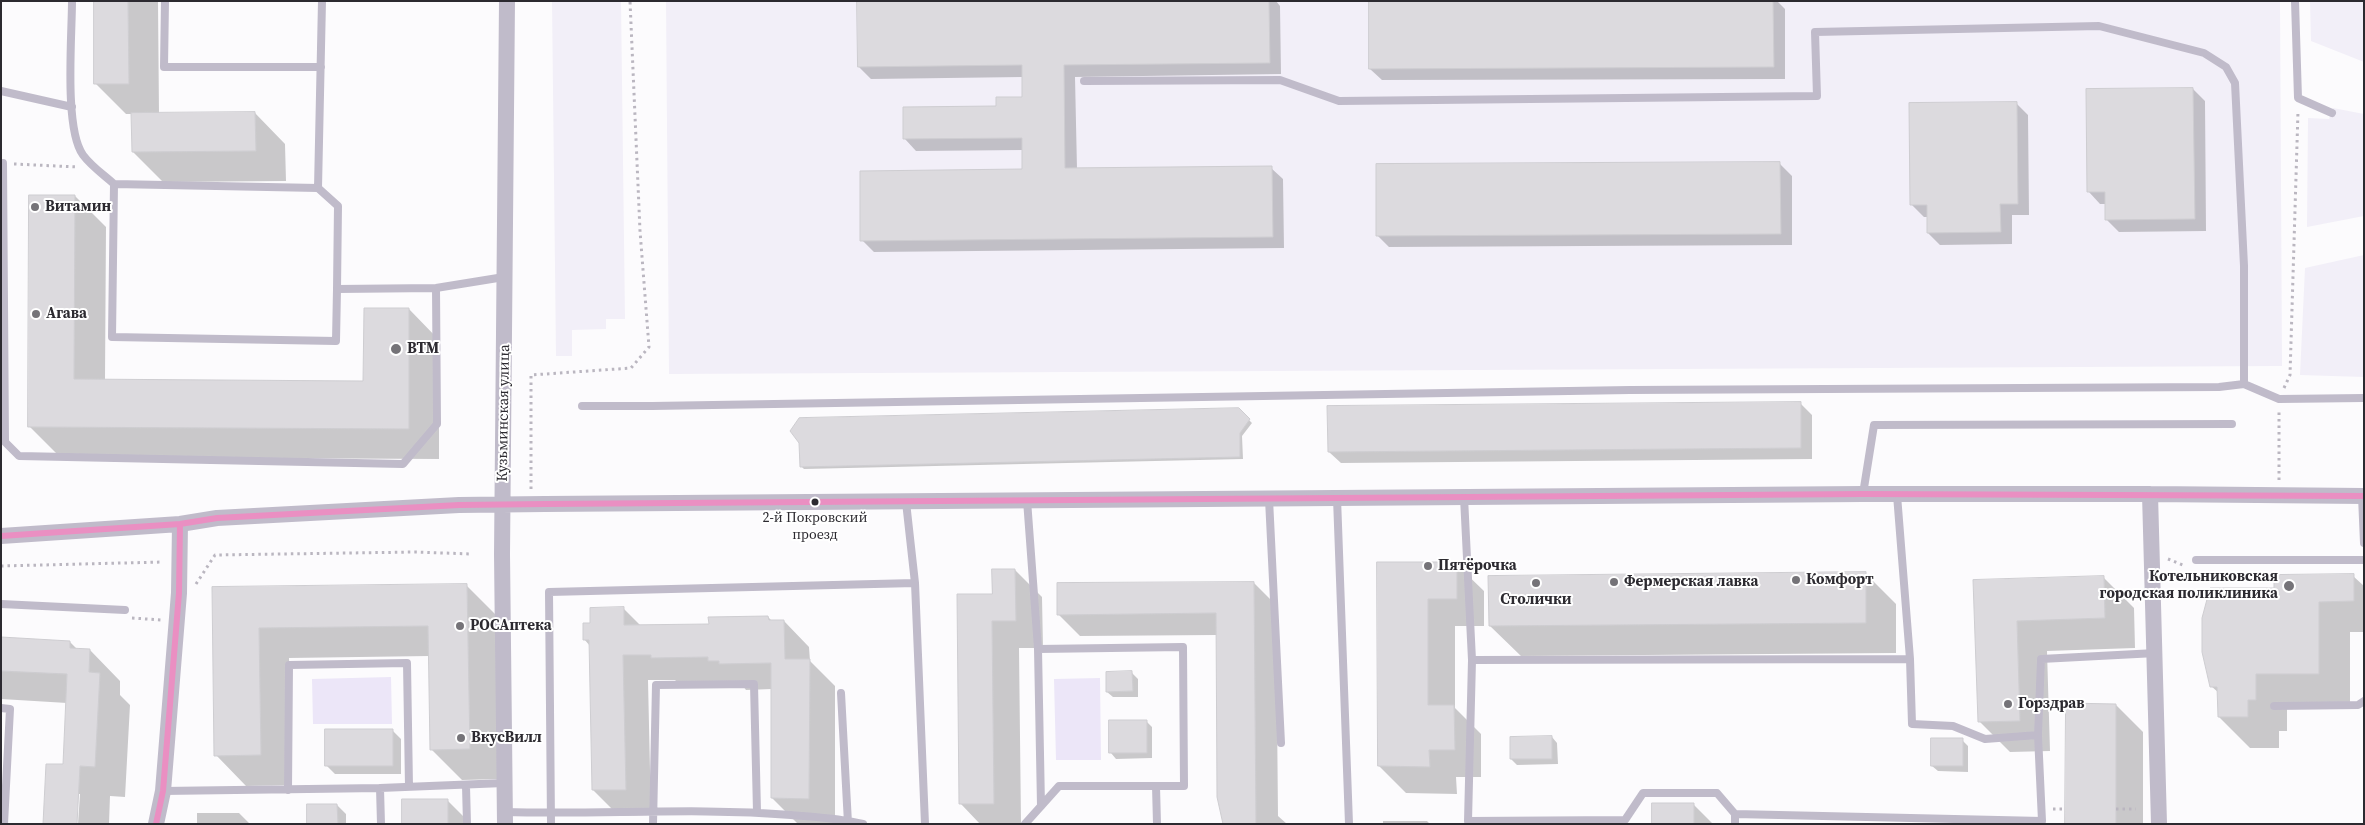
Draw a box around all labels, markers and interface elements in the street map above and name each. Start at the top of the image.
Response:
place label: Витамин [45,198,111,216]
marker: Витамин [29,201,41,213]
place label: Агава [46,305,87,323]
marker: Агава [30,308,42,320]
place label: ВТМ [407,340,439,358]
marker: ВТМ [389,342,403,356]
street label: Кузьминская улица [494,344,514,482]
marker: 2-й Покровский проезд [810,497,820,507]
place label: 2-й Покровский проезд [762,510,868,542]
place label: Пятёрочка [1438,557,1517,575]
marker: Пятёрочка [1422,560,1434,572]
place label: Котельниковская городская поликлиника [2100,568,2278,603]
place label: Комфорт [1806,571,1874,589]
place label: Фермерская лавка [1624,573,1758,591]
marker: Комфорт [1790,574,1802,586]
marker: Фермерская лавка [1608,576,1620,588]
marker: Столички [1530,577,1542,589]
marker: Котельниковская городская поликлиника [2282,579,2296,593]
place label: Столички [1500,591,1572,609]
place label: РОСАптека [470,617,552,635]
marker: РОСАптека [454,620,466,632]
place label: Горздрав [2018,695,2084,713]
marker: Горздрав [2002,698,2014,710]
place label: ВкусВилл [471,729,542,747]
marker: ВкусВилл [455,732,467,744]

